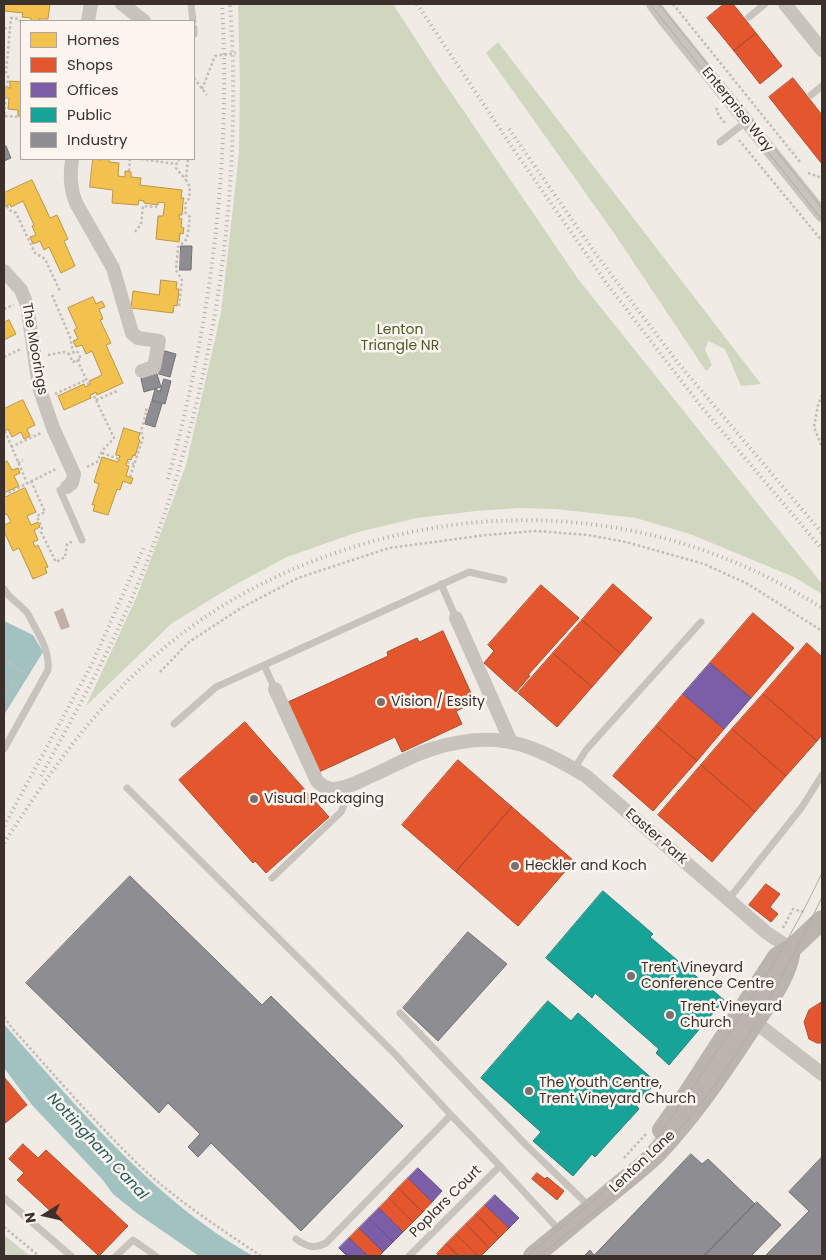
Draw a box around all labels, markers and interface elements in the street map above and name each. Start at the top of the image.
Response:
legend [20,20,195,160]
text: Homes [67,29,120,50]
text: Shops [67,54,113,75]
street label: Enterprise Way [698,64,776,156]
text: Offices [67,79,119,100]
text: Public [67,104,112,125]
text: Industry [67,129,127,150]
street label: The Moorings [18,302,50,396]
park label: Lenton Triangle NR [361,322,439,354]
place label: Vision / Essity [391,694,485,710]
marker: Vision / Essity [375,696,387,708]
place label: Visual Packaging [264,791,384,807]
marker: Visual Packaging [248,793,260,805]
street label: Easter Park [622,806,690,868]
place label: Heckler and Koch [525,858,647,874]
marker: Heckler and Koch [509,860,521,872]
place label: Trent Vineyard Conference Centre [641,960,774,992]
marker: Trent Vineyard Conference Centre [625,970,637,982]
place label: Trent Vineyard Church [680,999,782,1032]
marker: Trent Vineyard Church [664,1009,676,1021]
place label: The Youth Centre, Trent Vineyard Church [539,1075,696,1108]
marker: The Youth Centre, Trent Vineyard Church [523,1085,535,1097]
water label: Nottingham Canal [43,1090,151,1204]
street label: Lenton Lane [607,1127,679,1197]
street label: Poplars Court [407,1163,485,1241]
north arrow [20,1190,70,1240]
text: N [19,1211,41,1225]

